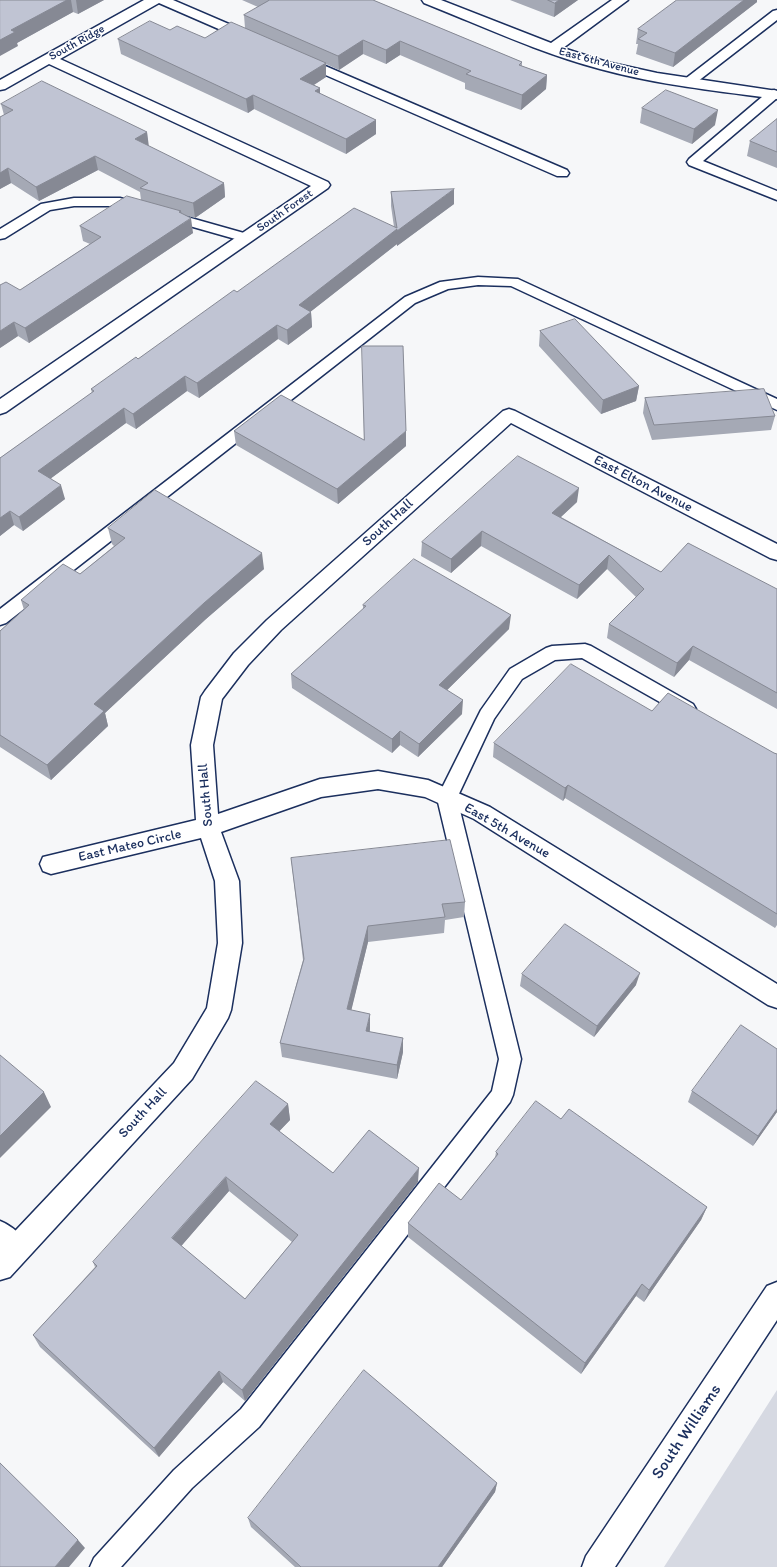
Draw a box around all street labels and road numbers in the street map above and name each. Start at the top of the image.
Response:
street label: South Ridge [47,22,107,64]
street label: East 6th Avenue [557,44,641,80]
street label: South Forest [254,186,316,236]
street label: East Elton Avenue [591,452,695,516]
street label: South Hall [359,496,417,550]
street label: South Hall [195,763,217,827]
street label: East 5th Avenue [461,800,553,862]
street label: East Mateo Circle [77,826,183,866]
street label: South Hall [115,1084,171,1142]
street label: South Williams [648,1381,726,1483]

